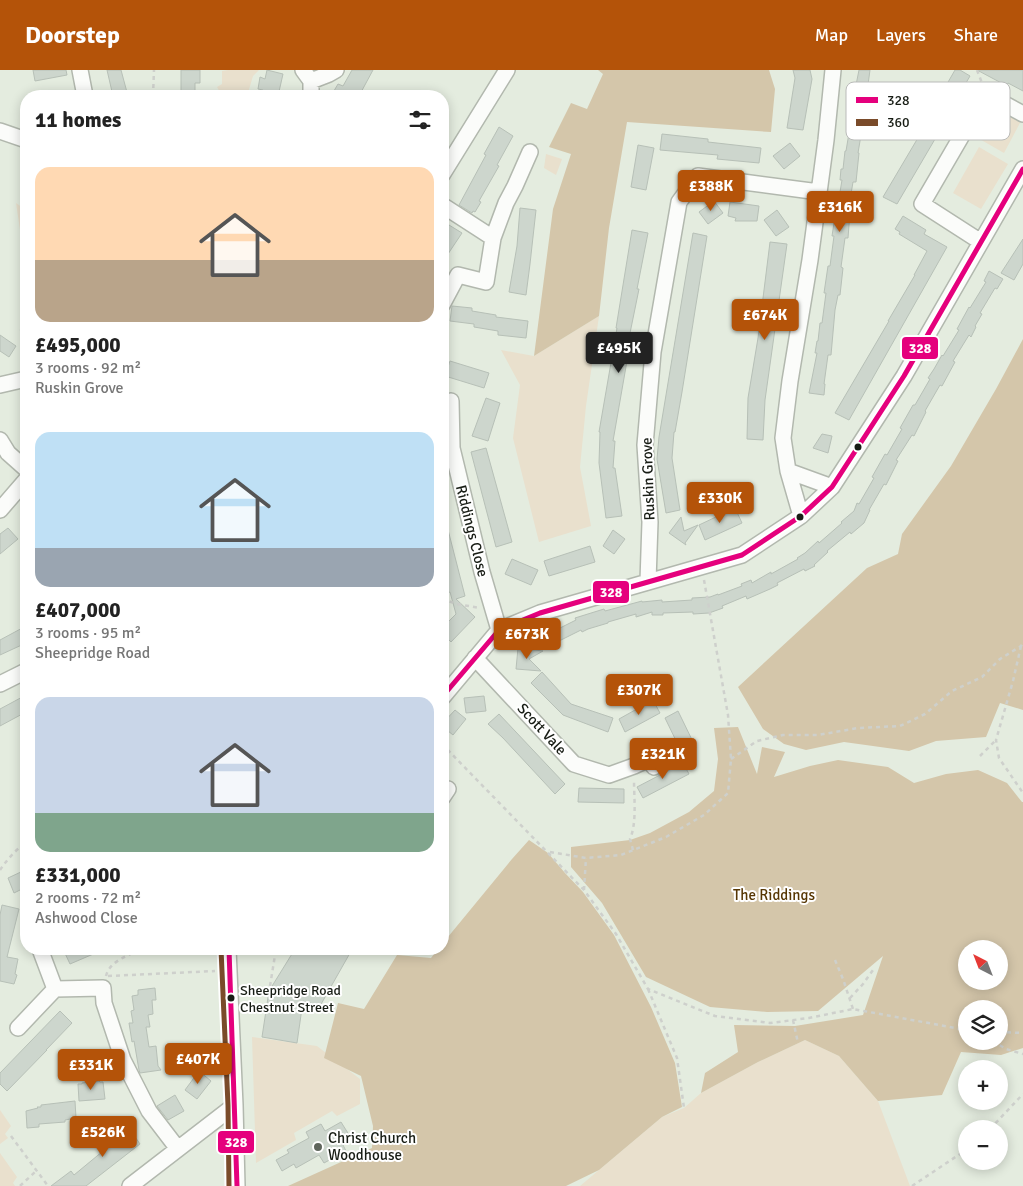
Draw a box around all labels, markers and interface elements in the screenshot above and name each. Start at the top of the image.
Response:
text: Doorstep [25,20,120,50]
text: Map [815,24,848,46]
text: Layers [876,24,926,46]
text: Share [954,24,998,46]
legend [846,82,1010,140]
text: 328 [887,92,910,109]
icon: filters [406,106,434,134]
text: 11 homes [35,107,121,133]
text: 360 [887,114,910,131]
pin: £388K [676,170,746,212]
text: £388K [689,176,733,196]
pin: £316K [805,190,875,233]
text: £316K [818,197,862,217]
icon: home [190,200,280,290]
pin: £674K [730,298,800,341]
text: £674K [743,305,787,325]
text: £495,000 [35,332,121,358]
pin: £495K [584,332,654,374]
line badge: 328 [901,336,939,360]
text: £495K [597,338,641,358]
text: 328 [909,340,932,357]
text: 3 rooms · 92 m² [35,358,141,378]
text: Ruskin Grove [35,378,124,398]
street label: Ruskin Grove [638,437,658,521]
unlabelled marker [853,442,863,452]
icon: home [190,465,280,555]
pin: £330K [685,482,755,524]
street label: Riddings Close [452,483,492,579]
text: £330K [698,488,742,508]
unlabelled marker [795,512,805,522]
line badge: 328 [592,580,630,604]
text: 328 [600,584,623,601]
text: £407,000 [35,597,121,623]
pin: £673K [492,618,562,660]
text: 3 rooms · 95 m² [35,623,141,643]
text: £673K [505,624,549,644]
text: Sheepridge Road [35,643,150,663]
pin: £307K [604,674,674,716]
text: £307K [617,680,661,700]
street label: Scott Vale [514,699,570,759]
icon: home [190,730,280,820]
pin: £321K [628,738,698,780]
text: £321K [641,744,685,764]
text: £331,000 [35,862,121,888]
park label: The Riddings [733,886,815,904]
text: 2 rooms · 72 m² [35,888,141,908]
text: Ashwood Close [35,908,138,928]
north arrow [958,940,1008,990]
map controls [958,940,1008,1170]
place label: Sheepridge Road Chestnut Street [240,982,341,1016]
marker: Sheepridge Road Chestnut Street [226,993,236,1003]
button: layers [958,1000,1008,1050]
pin: £407K [163,1042,233,1085]
pin: £331K [56,1048,126,1091]
text: £407K [176,1049,220,1069]
text: £331K [69,1055,113,1075]
button: + [958,1060,1008,1110]
pin: £526K [68,1116,138,1158]
button: − [958,1120,1008,1170]
text: £526K [81,1122,125,1142]
place label: Christ Church Woodhouse [328,1129,416,1164]
line badge: 328 [217,1130,255,1154]
text: 328 [225,1134,248,1151]
marker: Christ Church Woodhouse [312,1141,324,1153]

